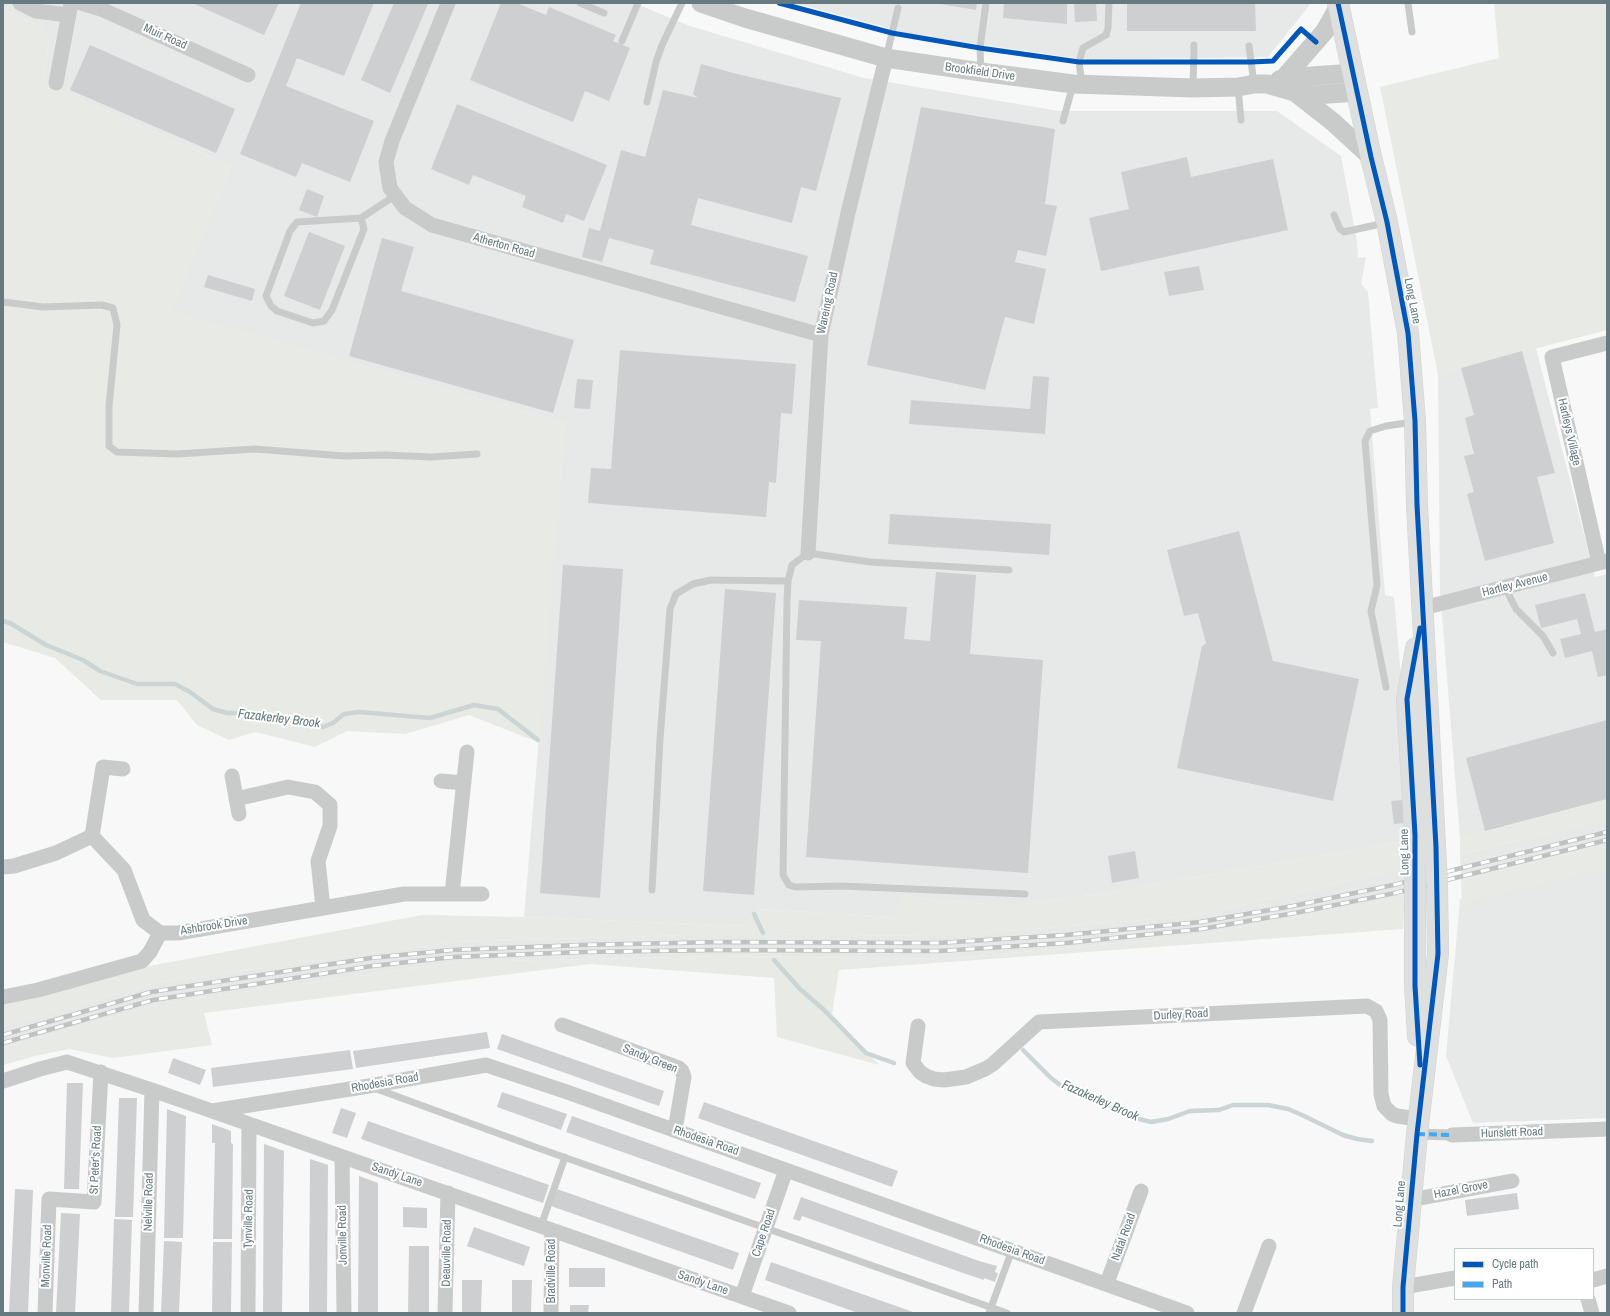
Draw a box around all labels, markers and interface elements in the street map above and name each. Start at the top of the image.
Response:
street label: Muir Road [141,21,189,53]
street label: Brookfield Drive [944,60,1016,84]
street label: Atherton Road [472,230,536,262]
street label: Wareing Road [814,271,842,335]
street label: Long Lane [1400,277,1424,325]
street label: Hartleys Village [1554,397,1584,467]
street label: Hartley Avenue [1481,570,1549,600]
water label: Fazakerley Brook [237,706,321,732]
street label: Long Lane [1397,829,1413,875]
street label: Ashbrook Drive [179,914,249,938]
street label: Durley Road [1153,1006,1209,1024]
street label: Sandy Green [620,1041,680,1077]
street label: Rhodesia Road [350,1070,420,1096]
water label: Fazakerley Brook [1059,1077,1141,1125]
street label: Rhodesia Road [671,1123,741,1159]
street label: St Peter's Road [87,1125,105,1195]
street label: Hunslett Road [1481,1125,1543,1141]
street label: Sandy Lane [370,1160,424,1190]
street label: Nelville Road [141,1173,157,1231]
street label: Hazel Grove [1433,1178,1489,1202]
street label: Long Lane [1391,1180,1409,1228]
street label: Tynville Road [241,1189,257,1249]
street label: Jonville Road [335,1205,351,1265]
street label: Cape Road [749,1207,779,1259]
street label: Natal Road [1109,1211,1139,1263]
street label: Deauville Road [439,1219,455,1287]
street label: Monville Road [39,1224,55,1288]
street label: Rhodesia Road [977,1232,1047,1268]
street label: Bradville Road [545,1239,559,1303]
legend [1454,1248,1594,1300]
text: Cycle path [1492,1256,1539,1272]
street label: Sandy Lane [676,1268,730,1298]
text: Path [1492,1276,1512,1292]

